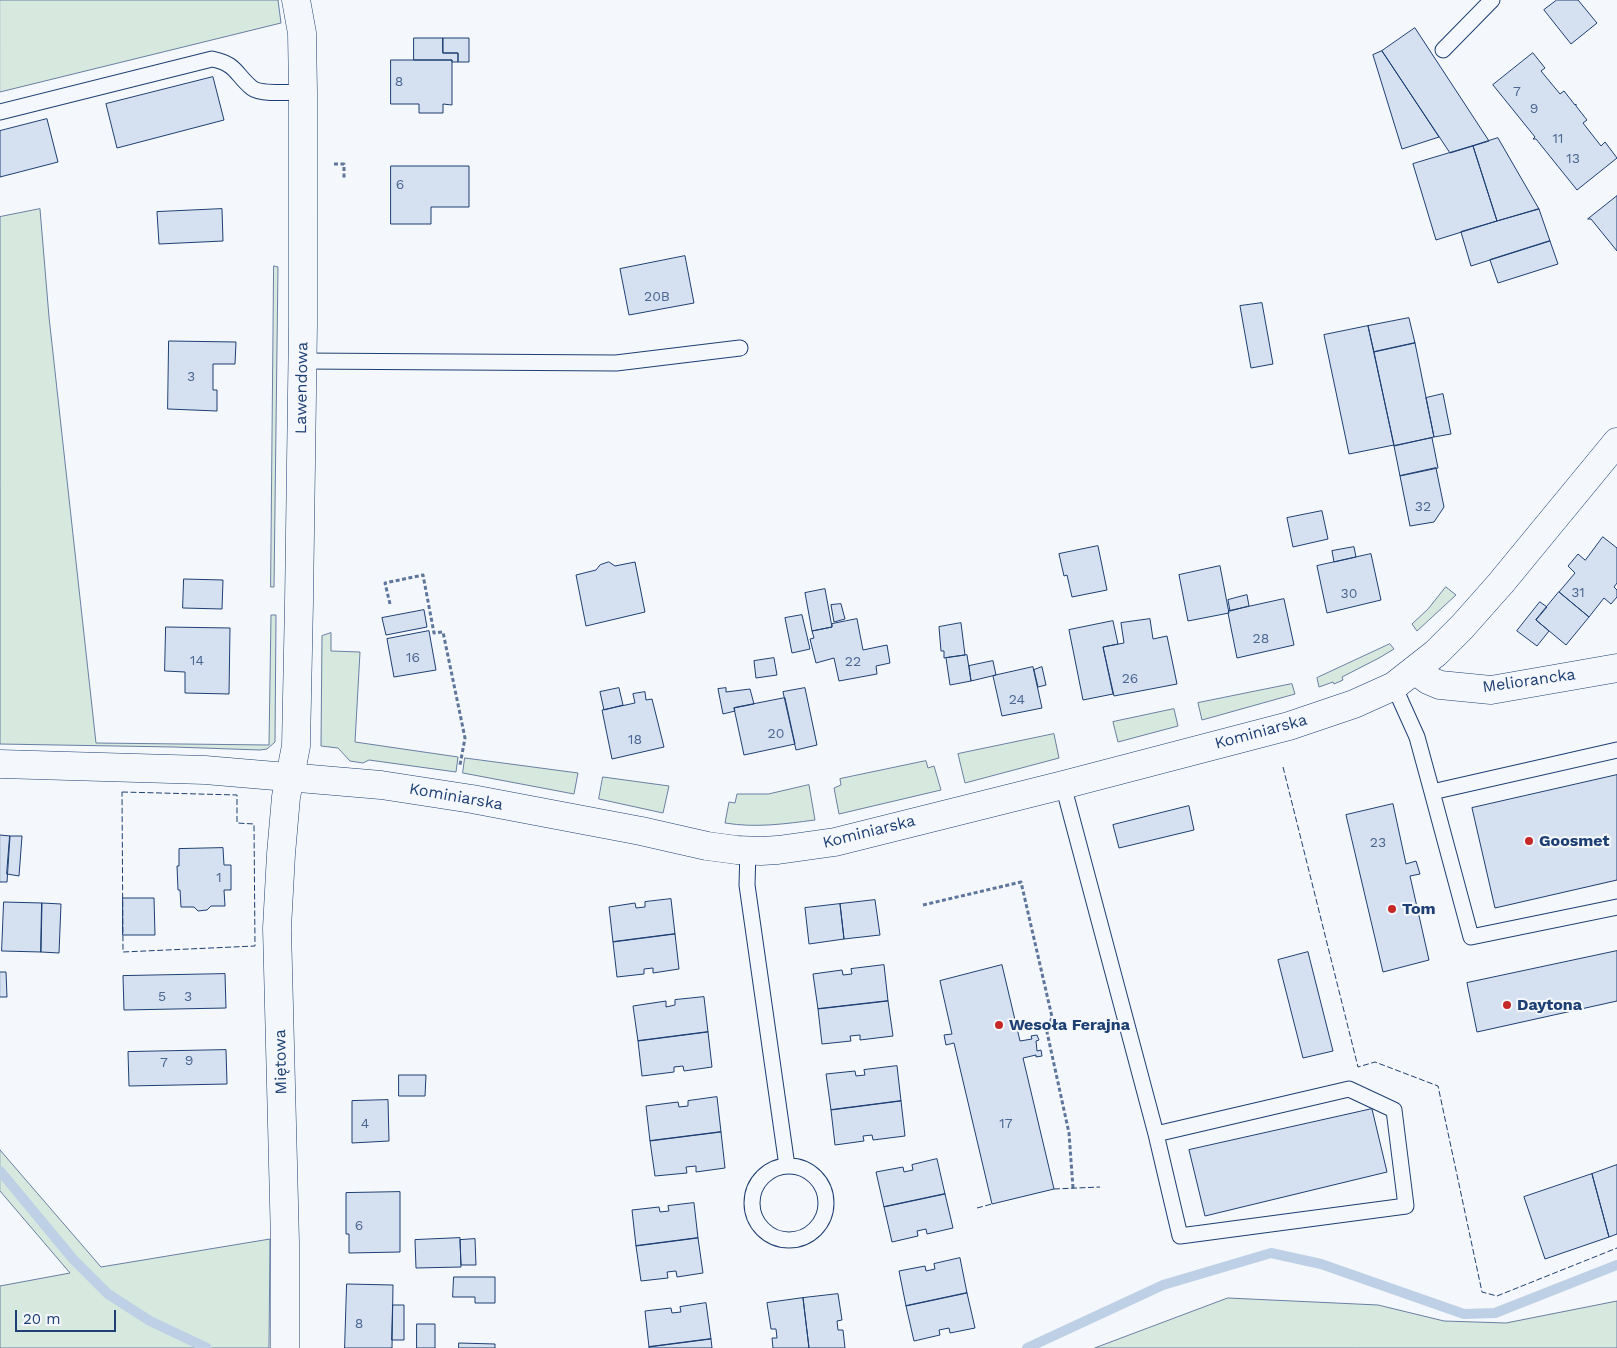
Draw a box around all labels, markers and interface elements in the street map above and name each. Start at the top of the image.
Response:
house number: 8 [395,74,403,90]
house number: 7 [1513,84,1521,100]
house number: 9 [1530,101,1538,117]
house number: 11 [1553,131,1563,147]
house number: 13 [1566,151,1580,167]
house number: 6 [396,177,404,193]
house number: 20B [644,289,670,305]
street label: Lawendowa [292,342,312,434]
house number: 3 [187,369,195,385]
house number: 32 [1415,499,1431,515]
house number: 31 [1571,585,1585,601]
house number: 30 [1341,586,1357,602]
house number: 28 [1253,631,1269,647]
house number: 16 [406,650,420,666]
house number: 14 [190,653,204,669]
house number: 22 [845,654,861,670]
street label: Meliorancka [1481,665,1577,697]
house number: 26 [1122,671,1138,687]
house number: 24 [1009,692,1025,708]
street label: Kominiarska [1213,710,1309,754]
house number: 20 [768,726,784,742]
house number: 18 [628,732,642,748]
street label: Kominiarska [408,779,504,815]
street label: Kominiarska [821,811,917,853]
place label: Goosmet [1539,831,1609,851]
house number: 23 [1370,835,1386,851]
marker: Goosmet [1523,835,1535,847]
house number: 1 [216,870,222,886]
place label: Tom [1402,899,1436,919]
marker: Tom [1386,903,1398,915]
house number: 5 [158,989,166,1005]
house number: 3 [184,989,192,1005]
place label: Daytona [1517,995,1582,1015]
marker: Daytona [1501,999,1513,1011]
place label: Wesoła Ferajna [1009,1015,1130,1035]
marker: Wesoła Ferajna [993,1019,1005,1031]
street label: Miętowa [271,1029,291,1095]
house number: 9 [185,1053,193,1069]
house number: 7 [160,1055,168,1071]
house number: 4 [361,1116,369,1132]
house number: 17 [999,1116,1013,1132]
house number: 6 [355,1218,363,1234]
scale bar [18,1300,119,1332]
text: 20 m [23,1310,61,1328]
house number: 8 [355,1316,363,1332]

